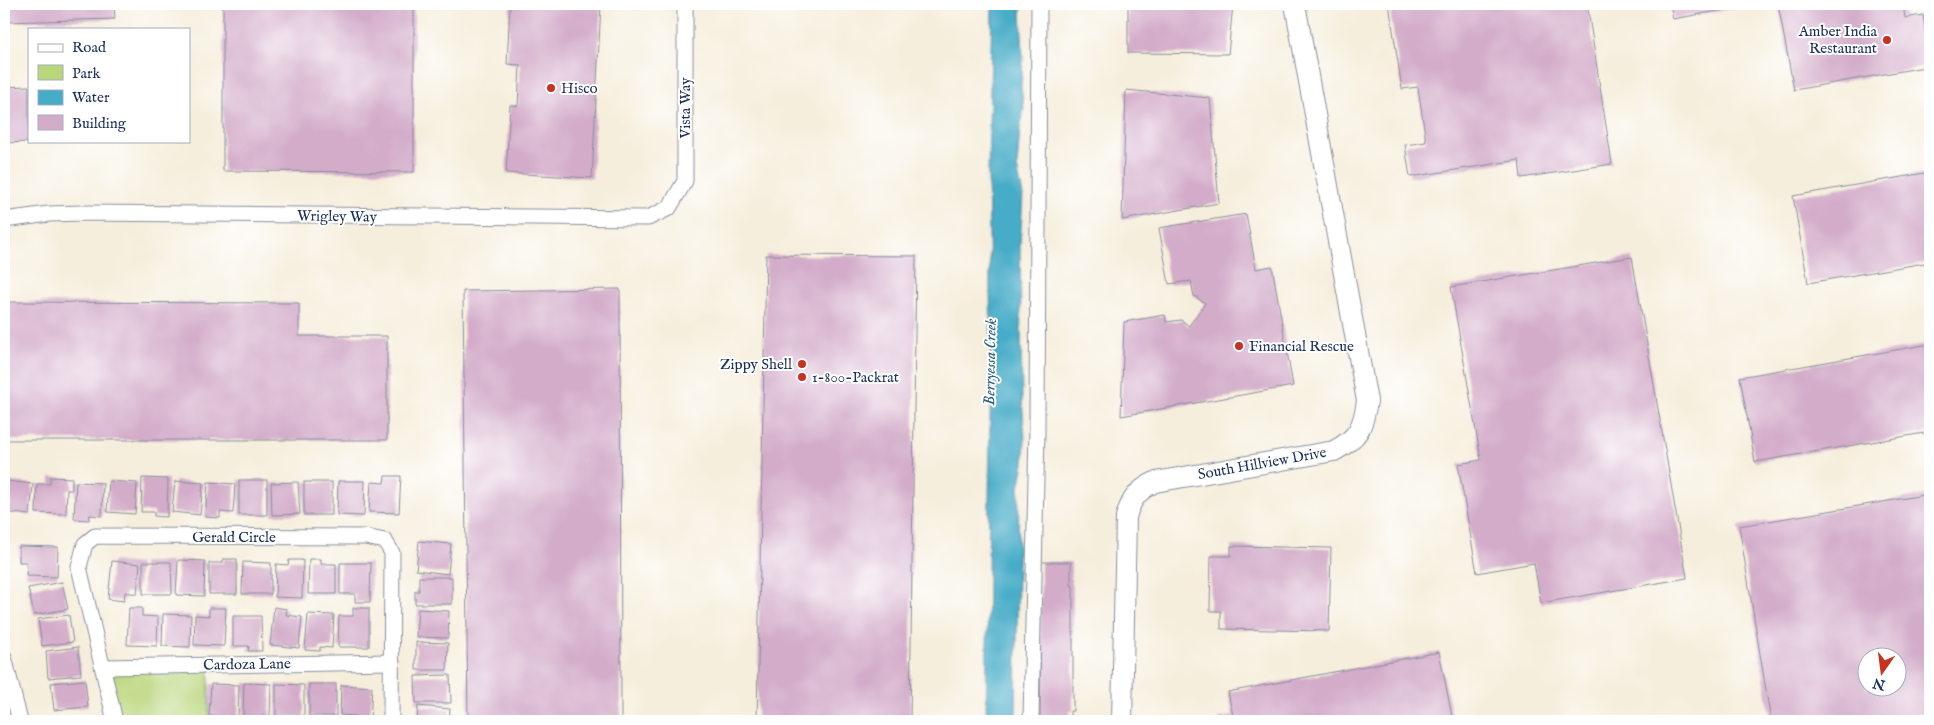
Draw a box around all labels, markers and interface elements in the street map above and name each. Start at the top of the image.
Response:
place label: Amber India Restaurant [1798,22,1878,58]
legend [28,28,190,142]
marker: Amber India Restaurant [1881,34,1893,46]
text: Road [72,38,107,57]
text: Park [72,64,102,83]
street label: Vista Way [676,77,695,140]
place label: Hisco [561,79,598,98]
marker: Hisco [545,82,557,94]
text: Water [72,88,110,107]
text: Building [72,114,127,133]
street label: Wrigley Way [297,206,378,227]
water label: Berryessa Creek [980,318,1002,406]
place label: Financial Rescue [1249,337,1354,356]
marker: Financial Rescue [1233,340,1245,352]
place label: Zippy Shell [720,355,793,374]
marker: Zippy Shell [796,358,808,370]
place label: 1-800-Packrat [812,368,899,387]
marker: 1-800-Packrat [796,371,808,383]
street label: South Hillview Drive [1196,443,1328,484]
street label: Gerald Circle [192,528,276,547]
north arrow [1856,648,1906,698]
street label: Cardoza Lane [203,654,291,675]
text: N [1871,673,1888,694]

